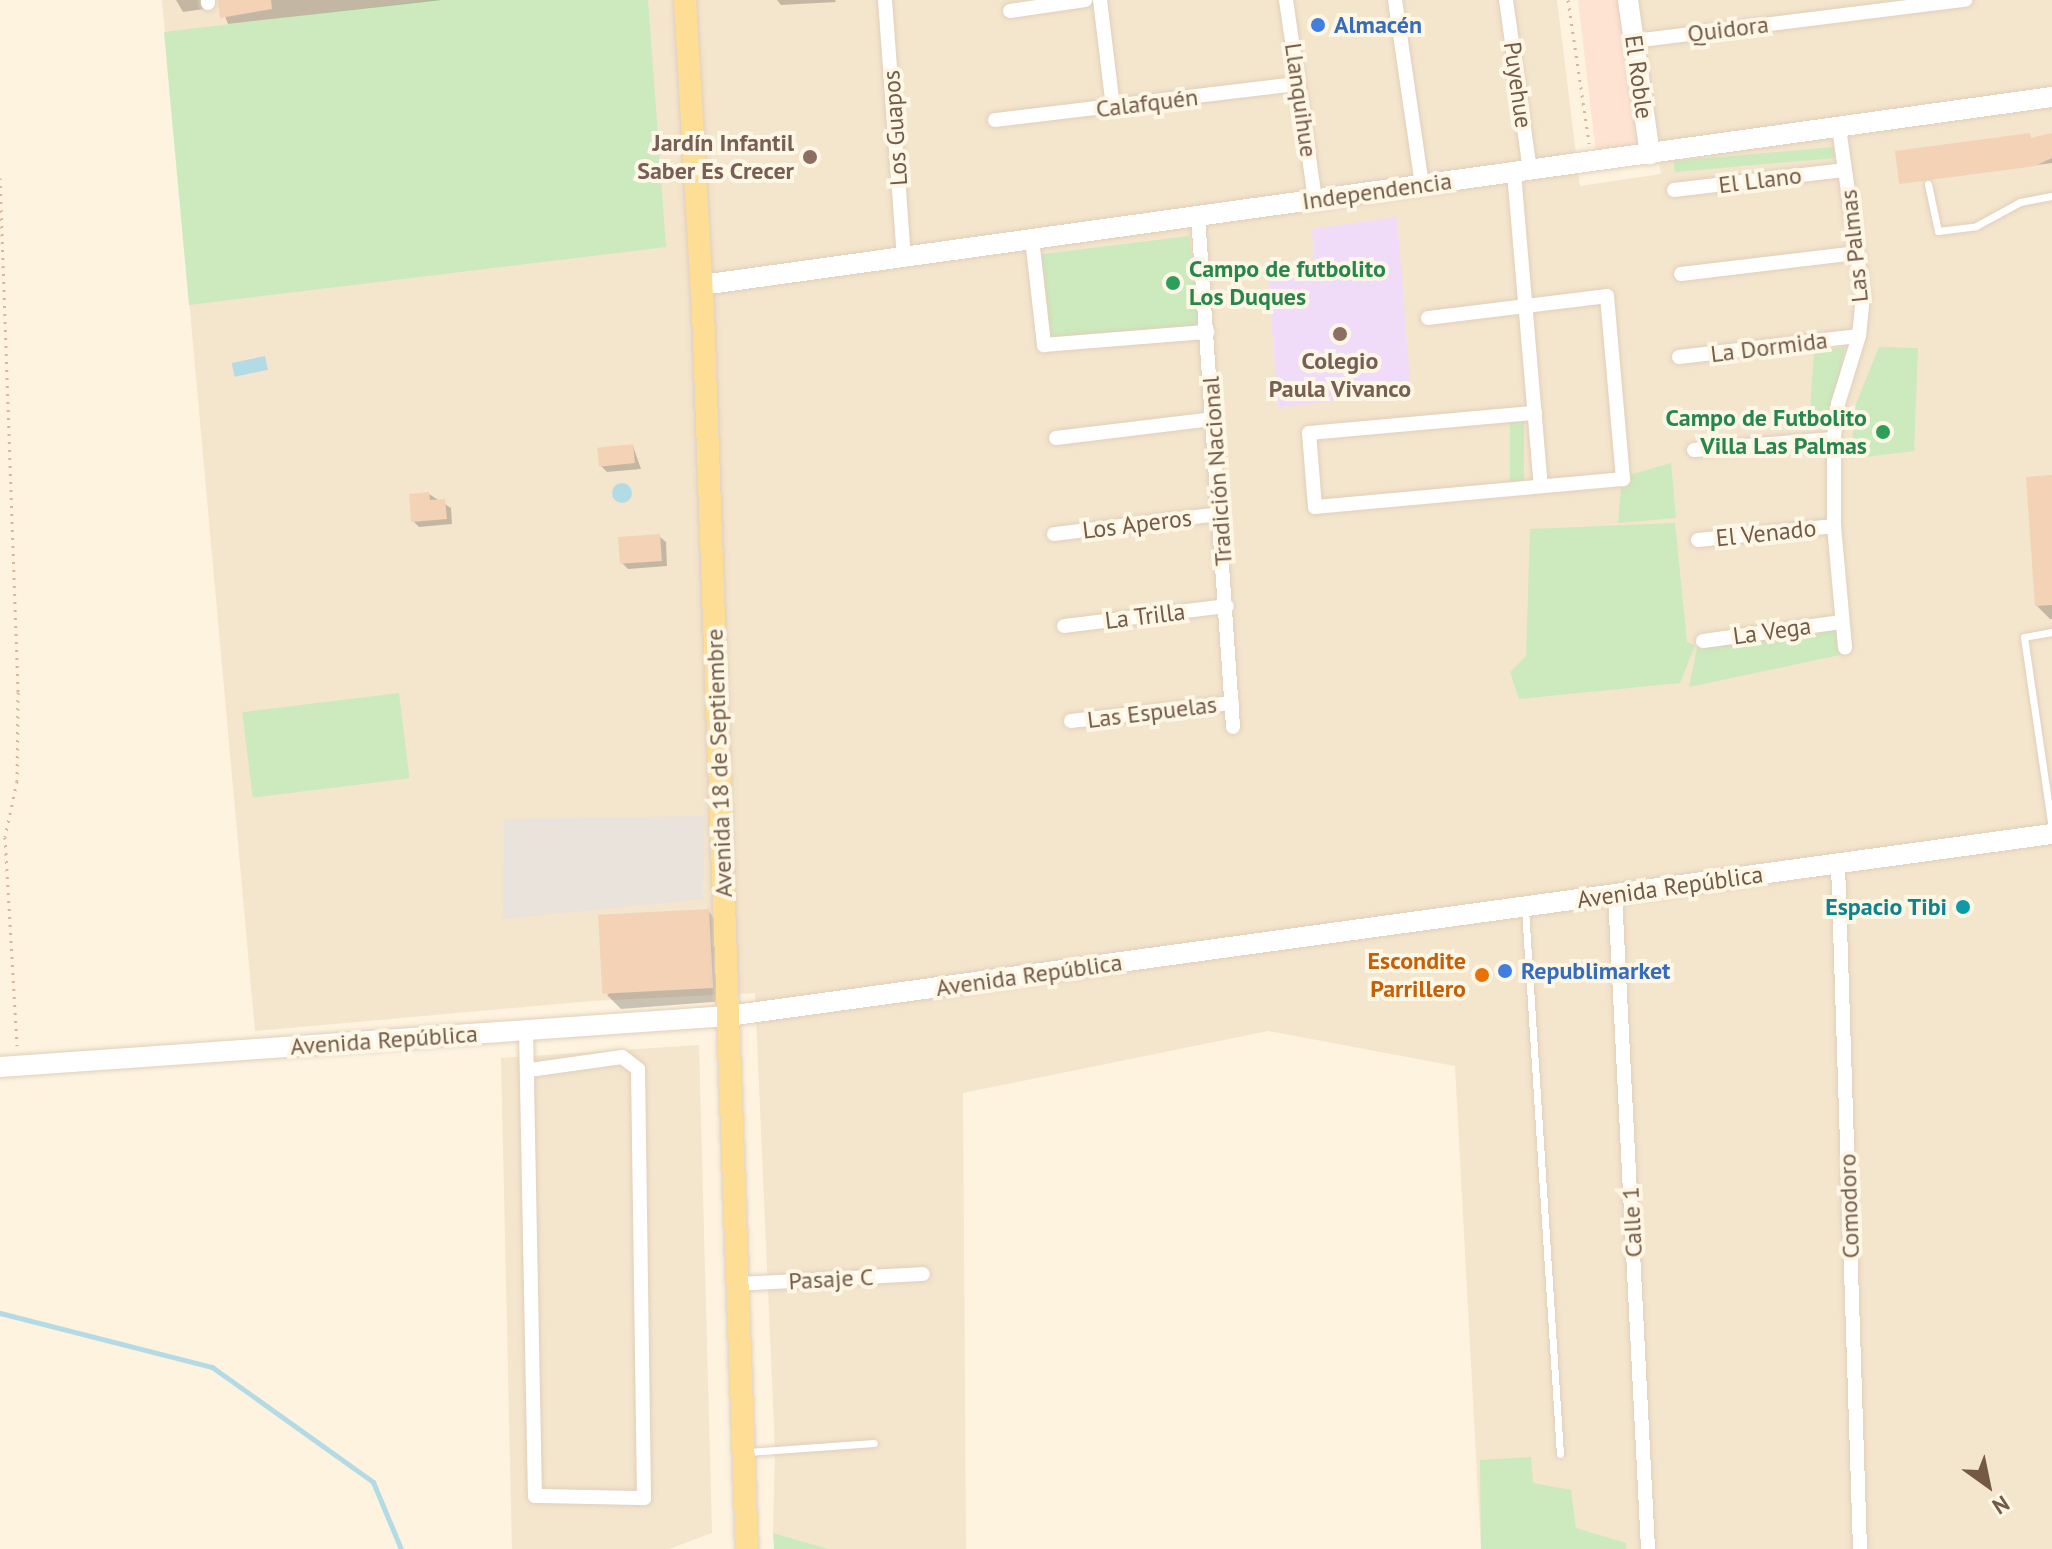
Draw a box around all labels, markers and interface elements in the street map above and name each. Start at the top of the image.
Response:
street label: Quidora [1686,10,1770,48]
place label: Almacén [1334,11,1422,39]
marker: Almacén [1309,16,1327,34]
street label: El Roble [1619,33,1659,121]
street label: Puyehue [1498,40,1538,130]
street label: Llanquihue [1279,41,1323,159]
street label: Los Guapos [877,69,913,187]
street label: Calafquén [1094,82,1200,124]
place label: Jardín Infantil Saber Es Crecer [637,129,794,185]
marker: Jardín Infantil Saber Es Crecer [801,148,819,166]
street label: El Llano [1717,161,1803,199]
street label: Independencia [1300,166,1454,216]
street label: Las Palmas [1834,188,1874,304]
place label: Campo de futbolito Los Duques [1189,255,1386,311]
marker: Campo de futbolito Los Duques [1164,274,1182,292]
marker: Colegio Paula Vivanco [1331,325,1349,343]
street label: La Dormida [1709,326,1829,368]
place label: Colegio Paula Vivanco [1268,347,1412,403]
street label: Tradición Nacional [1196,375,1238,567]
place label: Campo de Futbolito Villa Las Palmas [1666,404,1867,460]
marker: Campo de Futbolito Villa Las Palmas [1874,423,1892,441]
street label: Los Aperos [1080,503,1194,545]
street label: El Venado [1714,513,1818,553]
street label: La Trilla [1103,597,1187,635]
street label: La Vega [1731,611,1813,651]
street label: Avenida 18 de Septiembre [700,628,738,898]
street label: Las Espuelas [1086,690,1218,734]
street label: Avenida República [1575,860,1765,914]
place label: Espacio Tibi [1824,893,1947,921]
marker: Espacio Tibi [1954,898,1972,916]
place label: Escondite Parrillero [1368,947,1466,1003]
street label: Avenida República [934,948,1124,1002]
place label: Republimarket [1521,957,1670,985]
marker: Republimarket [1496,962,1514,980]
marker: Escondite Parrillero [1473,966,1491,984]
street label: Avenida República [289,1019,479,1061]
street label: Comodoro [1833,1153,1865,1259]
street label: Calle 1 [1616,1186,1648,1258]
street label: Pasaje C [788,1262,874,1296]
north arrow [1948,1445,2028,1525]
text: N [1987,1489,2015,1521]

